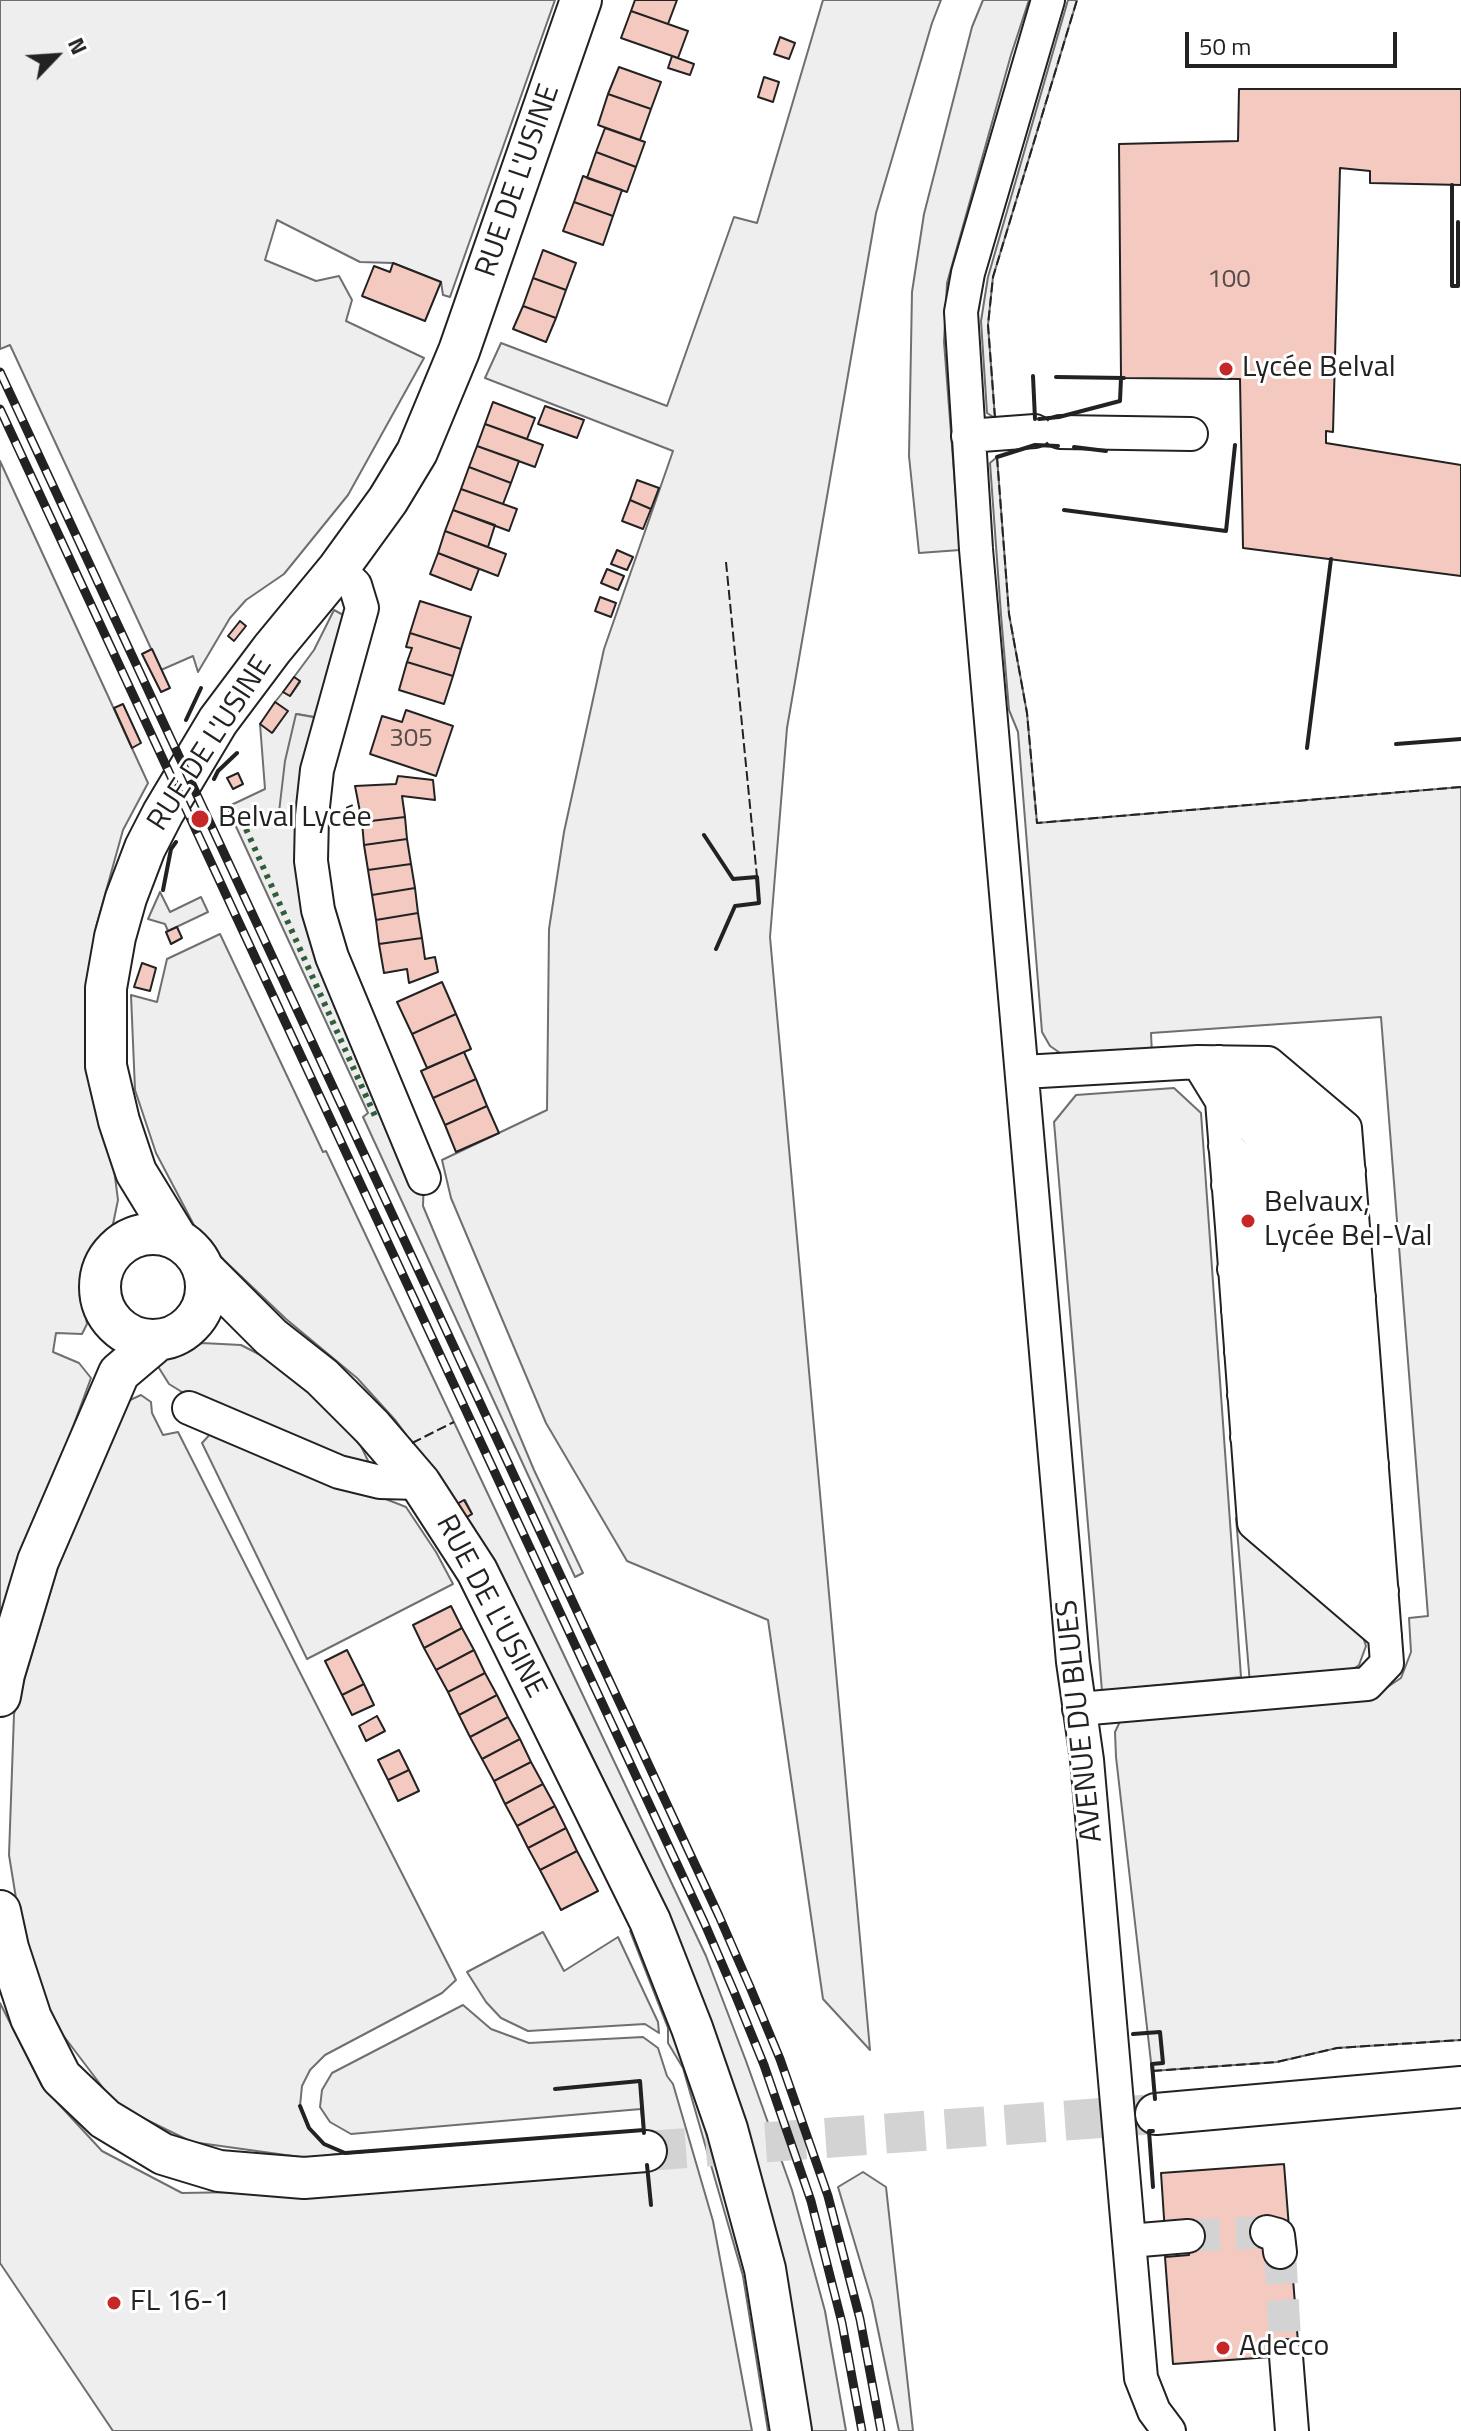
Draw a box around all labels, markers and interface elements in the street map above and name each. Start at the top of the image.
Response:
north arrow [16,16,96,96]
scale bar [1189,16,1401,66]
text: 50 m [1199,28,1251,64]
text: N [59,32,96,60]
street label: RUE DE L'USINE [469,80,569,282]
house number: 100 [1207,265,1251,297]
place label: Lycée Belval [1242,351,1396,387]
marker: Lycée Belval [1217,360,1235,378]
street label: RUE DE L'USINE [141,650,281,838]
house number: 305 [389,724,433,756]
place label: Belval Lycée [218,801,372,837]
marker: Belval Lycée [189,808,211,830]
place label: Belvaux, Lycée Bel-Val [1264,1186,1432,1256]
marker: Belvaux, Lycée Bel-Val [1239,1212,1257,1230]
street label: RUE DE L'USINE [427,1510,553,1704]
street label: AVENUE DU BLUES [1050,1598,1112,1844]
place label: FL 16-1 [130,2285,230,2321]
marker: FL 16-1 [105,2294,123,2312]
place label: Adecco [1239,2330,1329,2366]
marker: Adecco [1214,2339,1232,2357]

